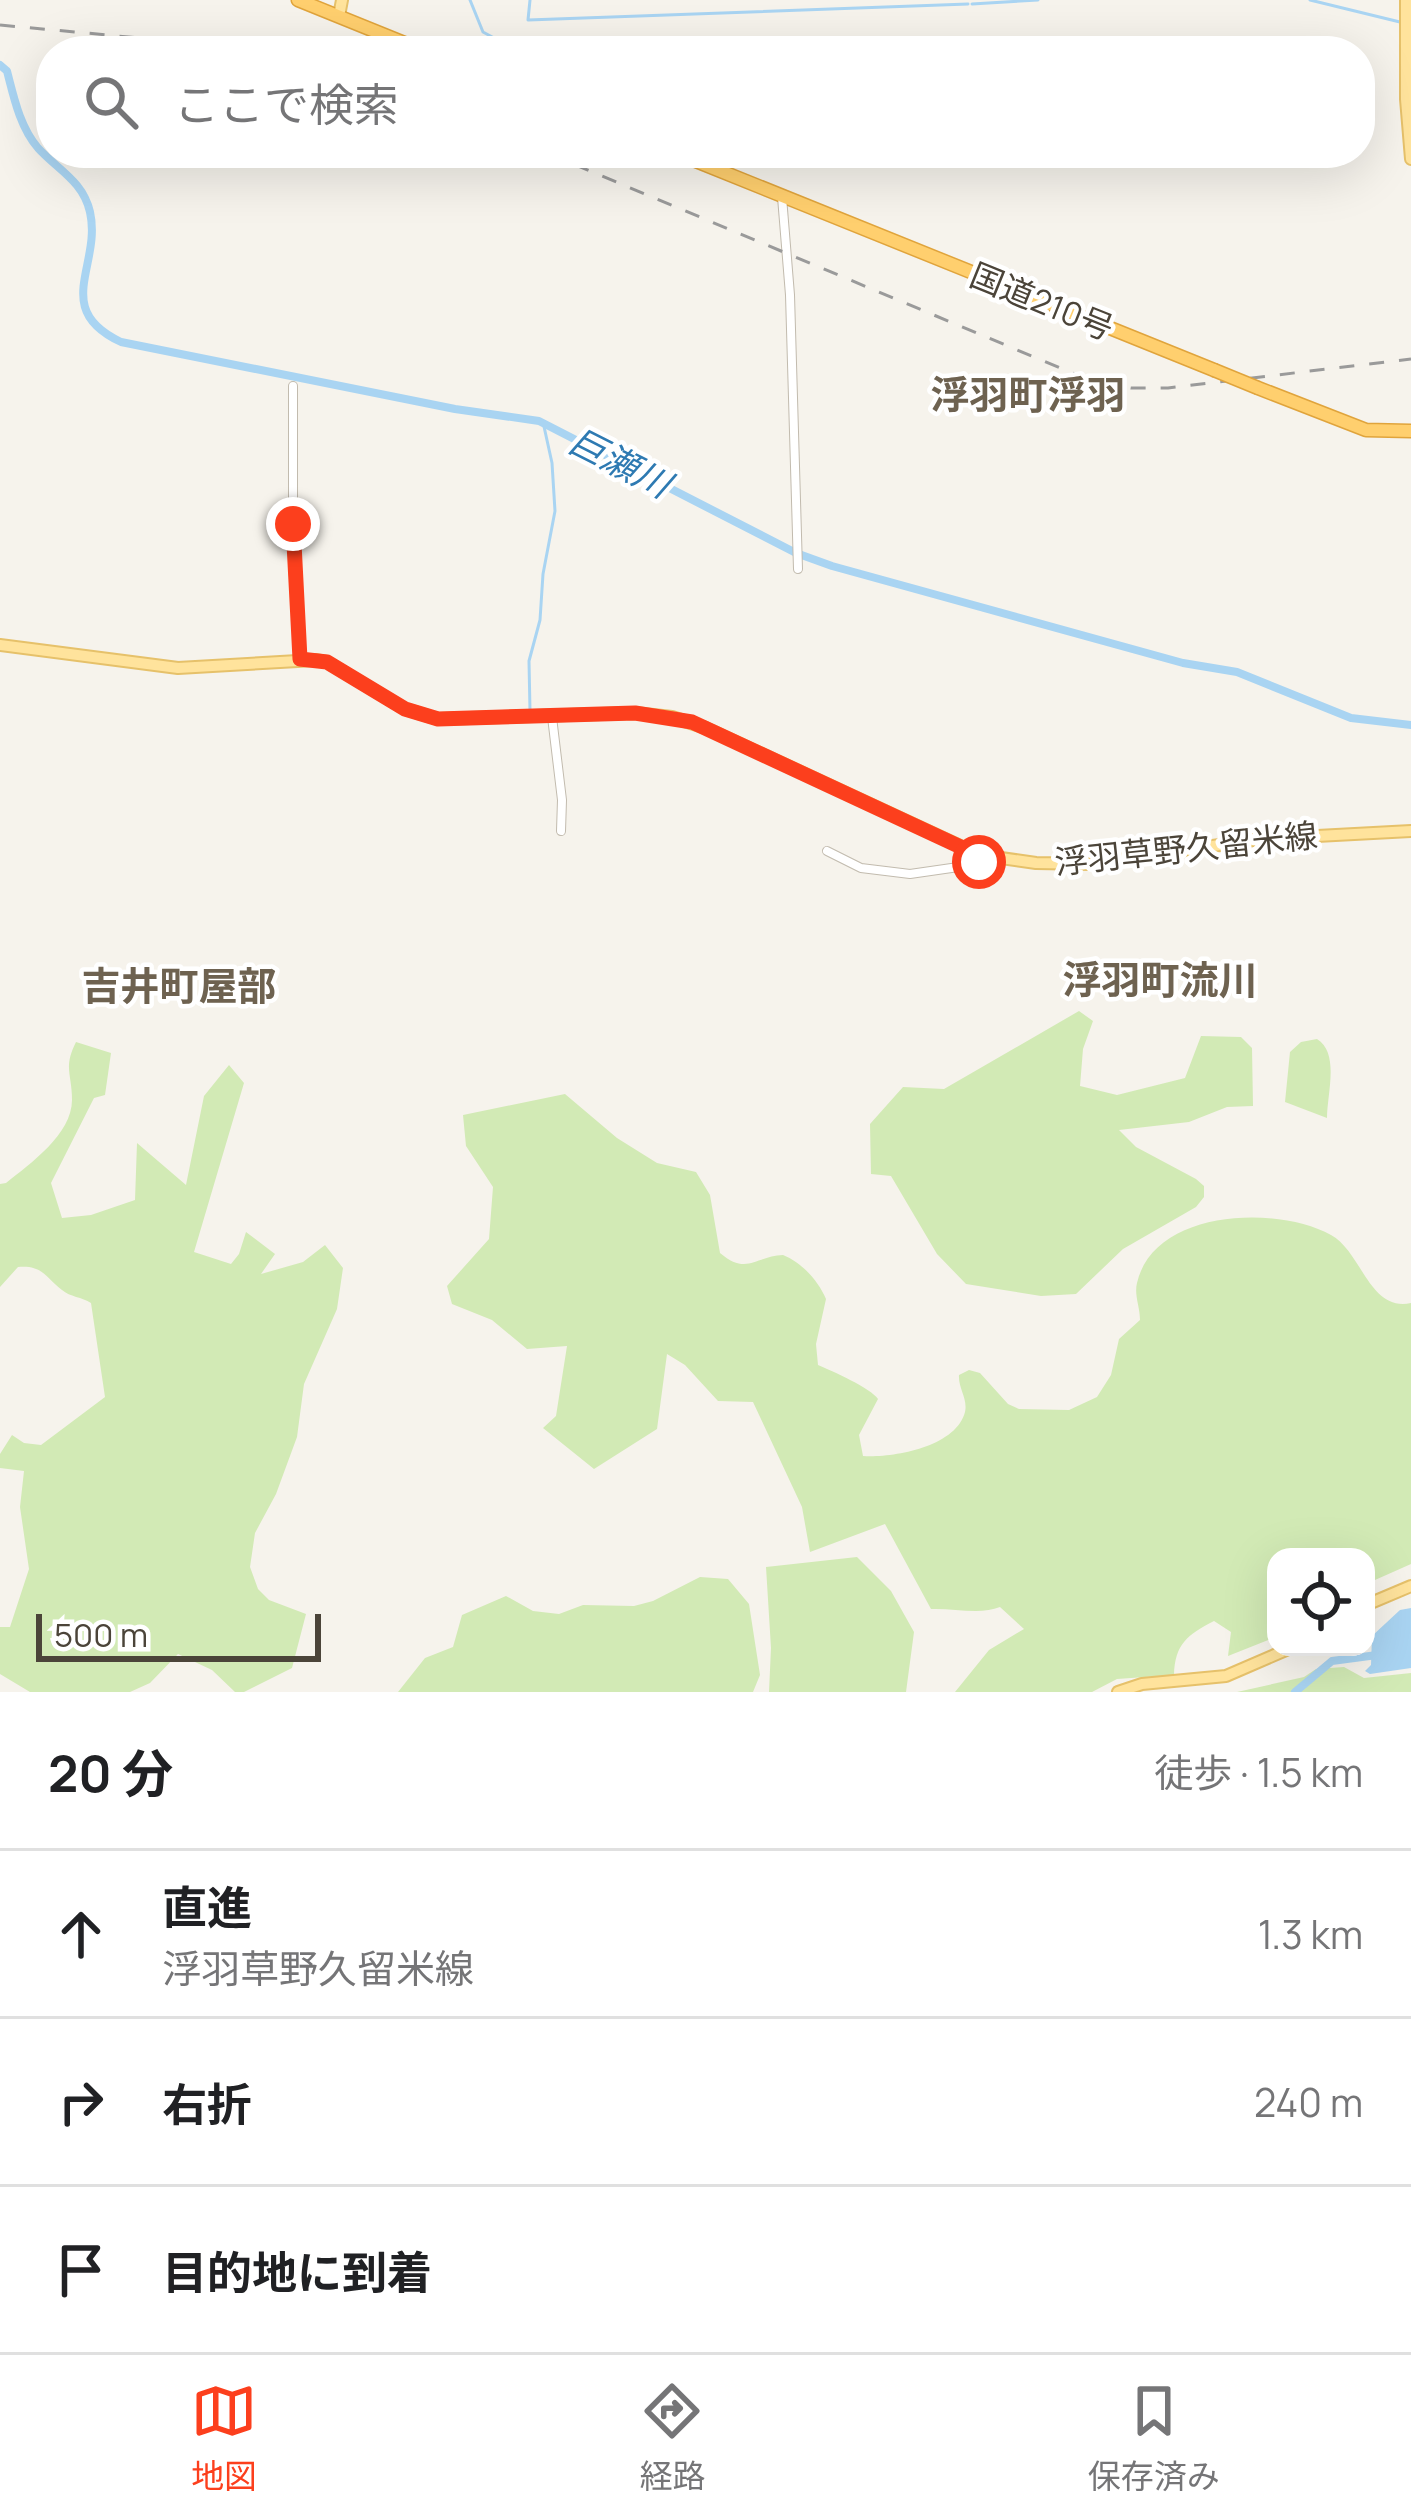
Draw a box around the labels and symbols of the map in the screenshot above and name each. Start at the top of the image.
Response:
street label: 国道210号 [964,252,1120,350]
district label: 浮羽町浮羽 [930,367,1126,421]
water label: 巨瀬川 [561,416,683,510]
route end [266,497,320,551]
street label: 浮羽草野久留米線 [1052,812,1320,884]
route start [952,835,1006,889]
district label: 浮羽町流川 [1062,952,1258,1006]
district label: 吉井町屋部 [81,958,277,1012]
scale bar [36,1608,321,1661]

